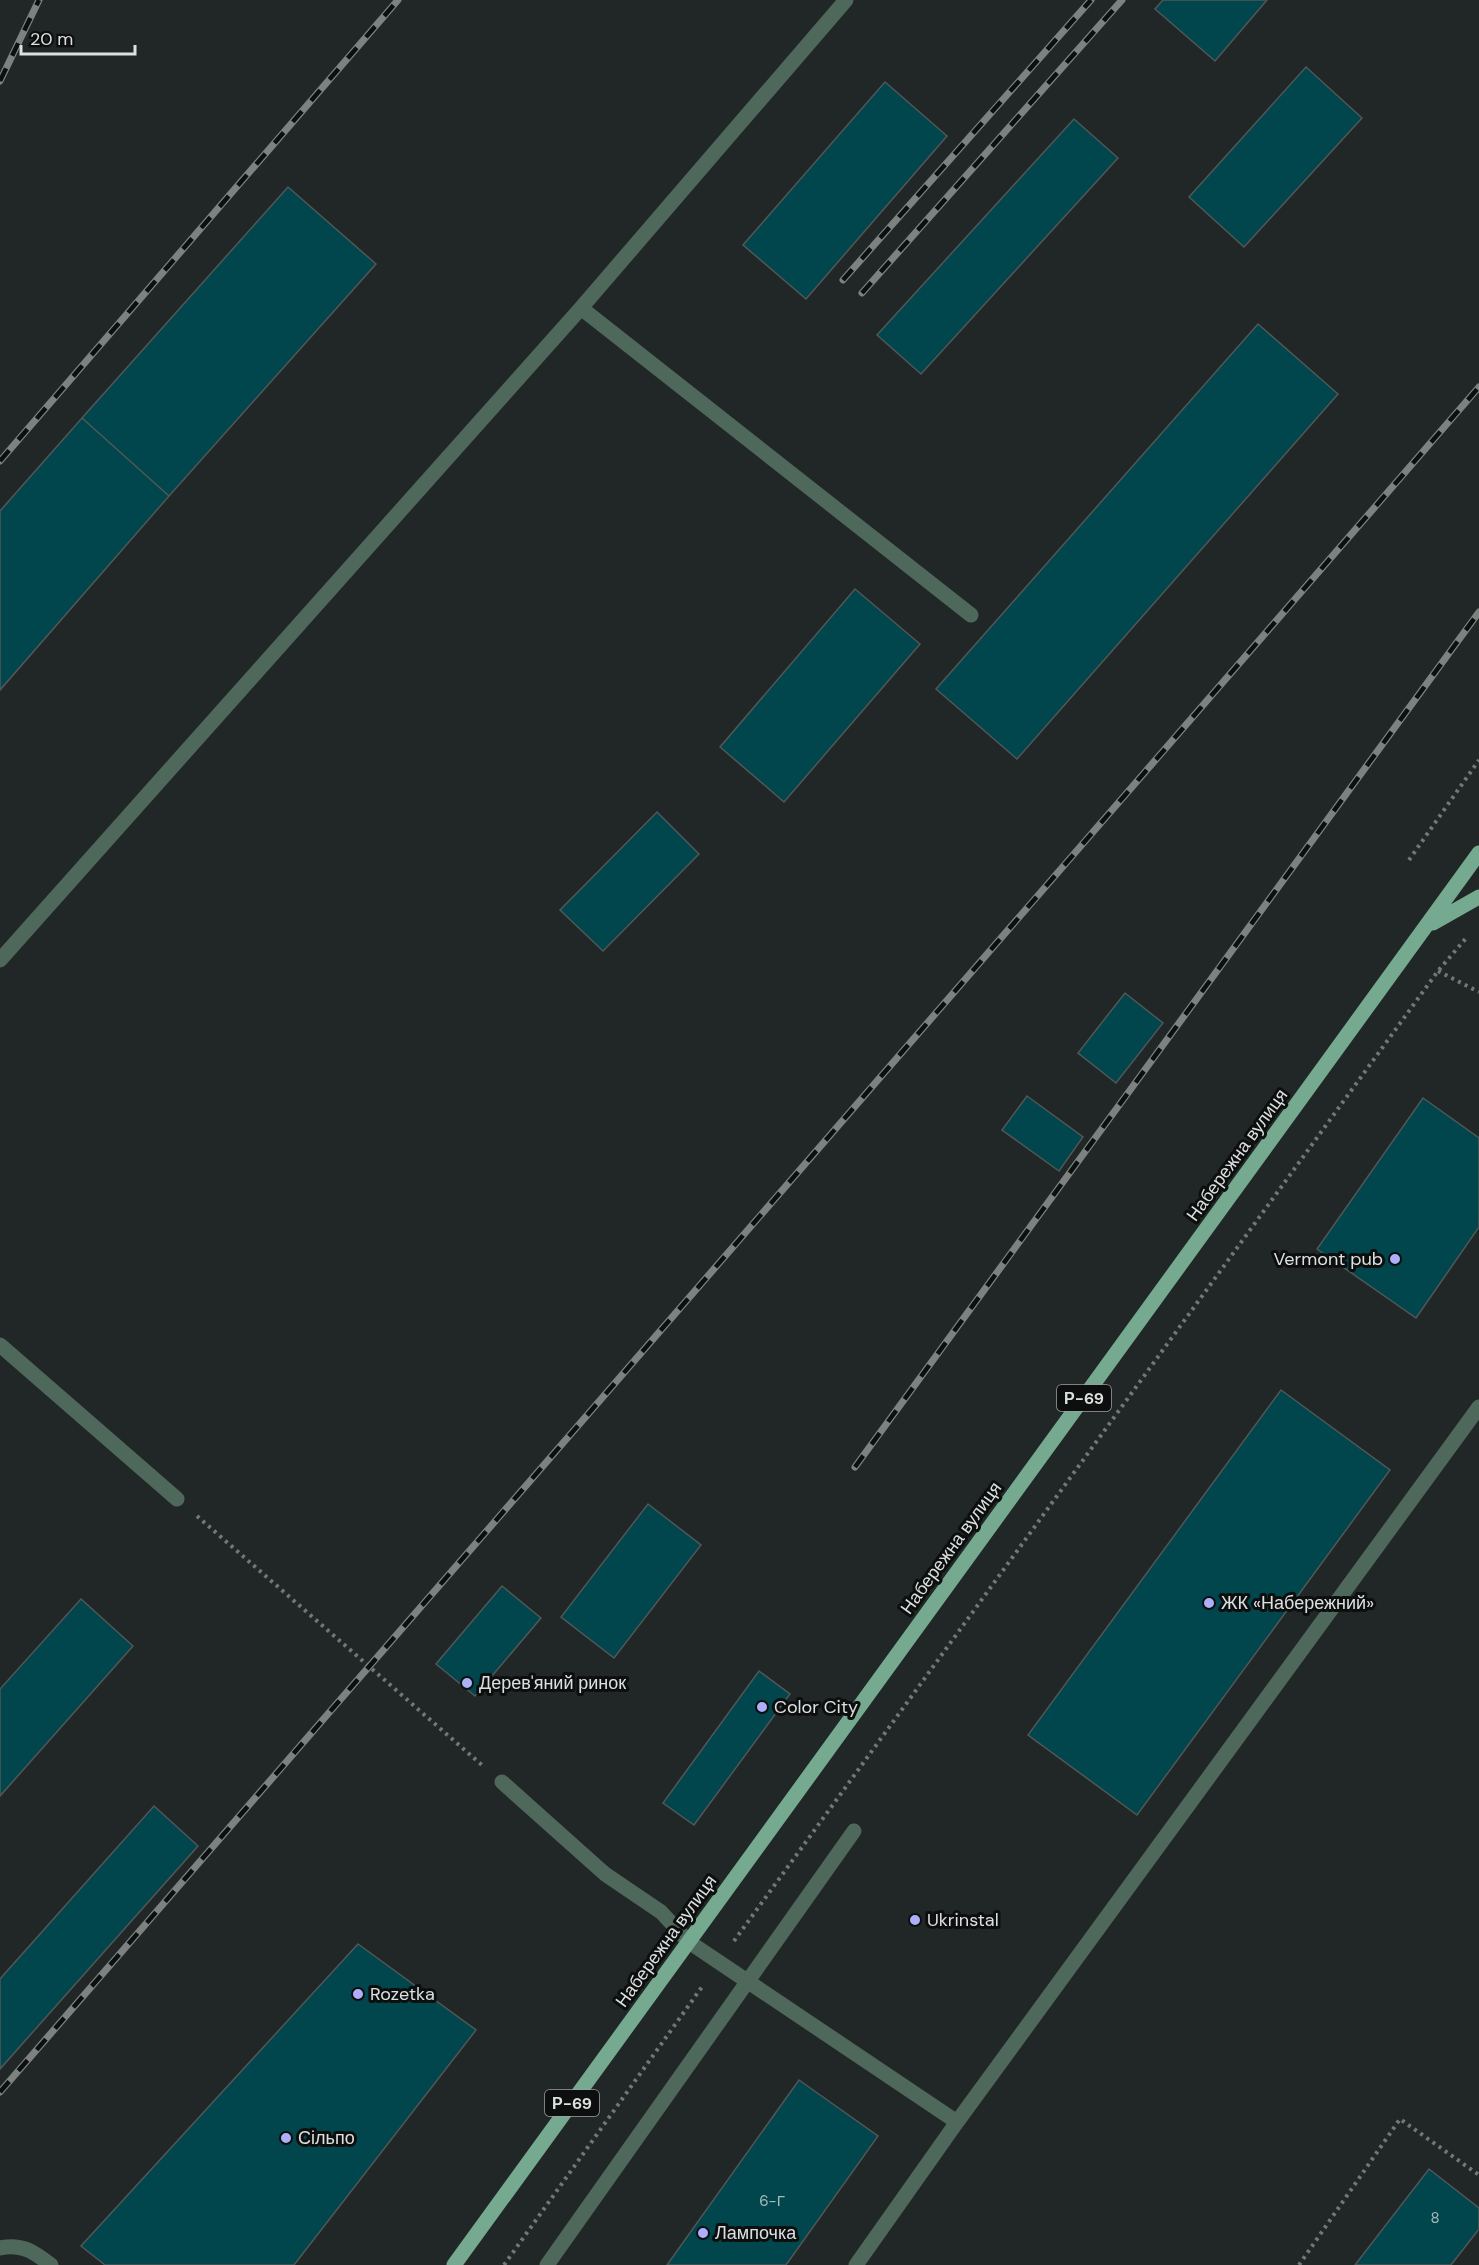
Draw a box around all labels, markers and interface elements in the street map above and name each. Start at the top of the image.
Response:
scale bar [21,18,135,56]
text: 20 m [30,27,73,51]
street label: Набережна вулиця [1181,1084,1293,1226]
place label: Vermont pub [1274,1247,1383,1271]
marker: Vermont pub [1388,1252,1402,1266]
road number: Р-69 [1057,1385,1111,1411]
street label: Набережна вулиця [895,1477,1007,1619]
place label: ЖК «Набережний» [1221,1591,1374,1615]
marker: ЖК «Набережний» [1202,1596,1216,1610]
place label: Дерев'яний ринок [479,1671,626,1695]
marker: Дерев'яний ринок [460,1676,474,1690]
place label: Color City [774,1695,858,1719]
marker: Color City [755,1700,769,1714]
street label: Набережна вулиця [610,1870,722,2012]
place label: Ukrinstal [927,1908,999,1932]
marker: Ukrinstal [908,1913,922,1927]
place label: Rozetka [370,1982,435,2006]
marker: Rozetka [351,1987,365,2001]
road number: Р-69 [545,2090,599,2116]
place label: Сільпо [298,2126,355,2150]
marker: Сільпо [279,2131,293,2145]
house number: 6-Г [759,2191,785,2211]
house number: 8 [1430,2208,1440,2228]
place label: Лампочка [715,2221,797,2245]
marker: Лампочка [696,2226,710,2240]

